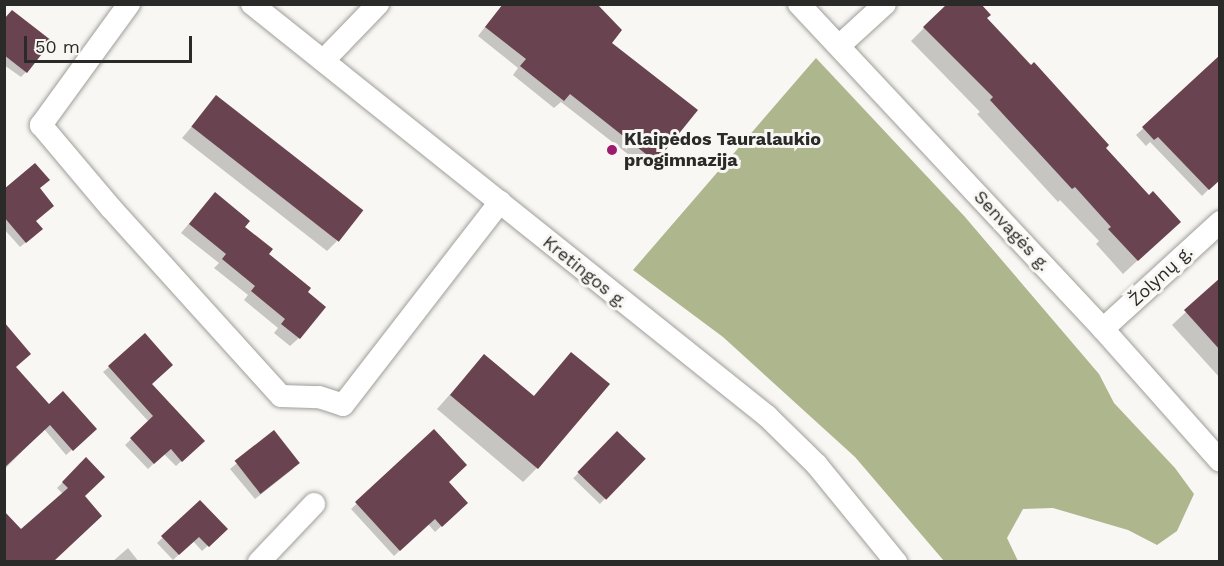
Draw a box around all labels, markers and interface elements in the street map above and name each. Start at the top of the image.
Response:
scale bar [27,24,195,62]
text: 50 m [35,36,80,57]
place label: Klaipėdos Tauralaukio progimnazija [624,129,821,172]
marker: Klaipėdos Tauralaukio progimnazija [605,143,619,157]
street label: Senvagės g. [969,186,1055,276]
street label: Kretingos g. [538,231,632,313]
street label: Žolynų g. [1125,241,1197,311]

